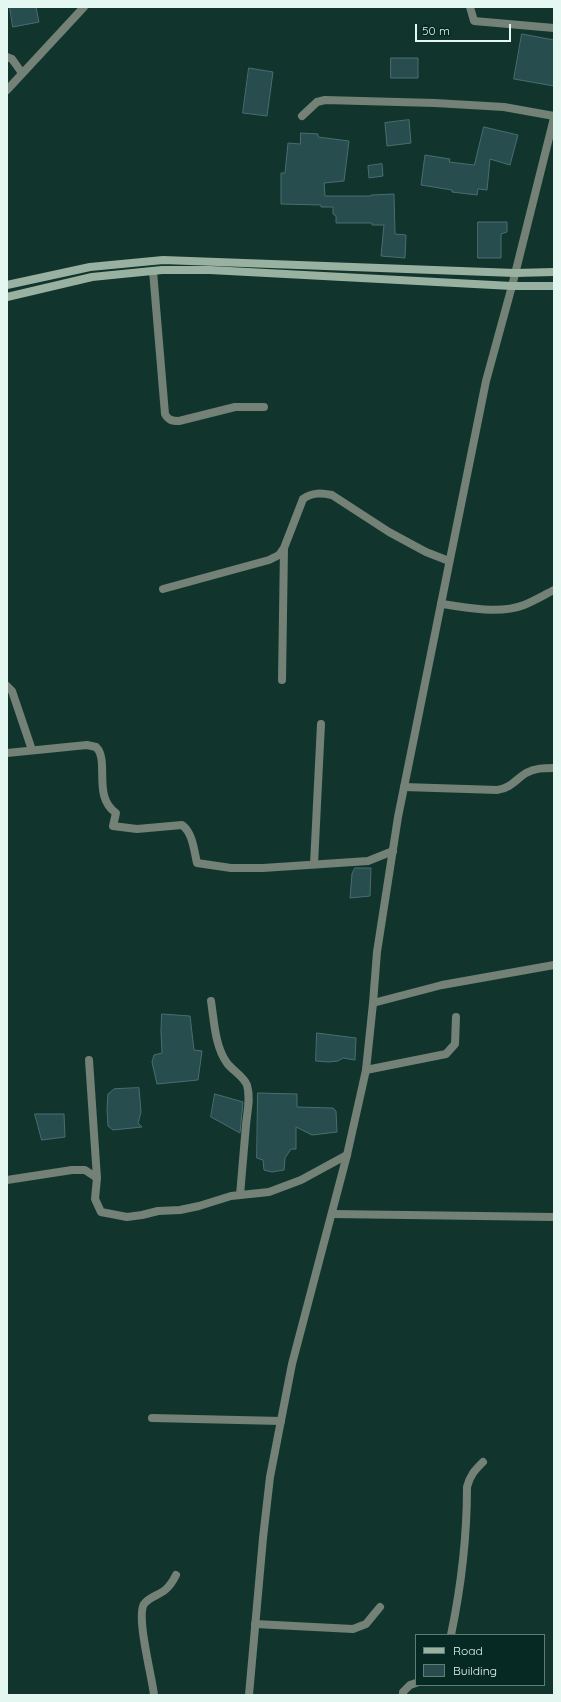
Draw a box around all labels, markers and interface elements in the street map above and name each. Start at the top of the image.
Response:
scale bar [417,16,513,42]
text: 50 m [422,23,450,38]
legend [415,1634,545,1686]
text: Road [453,1643,483,1658]
text: Building [453,1663,497,1678]

